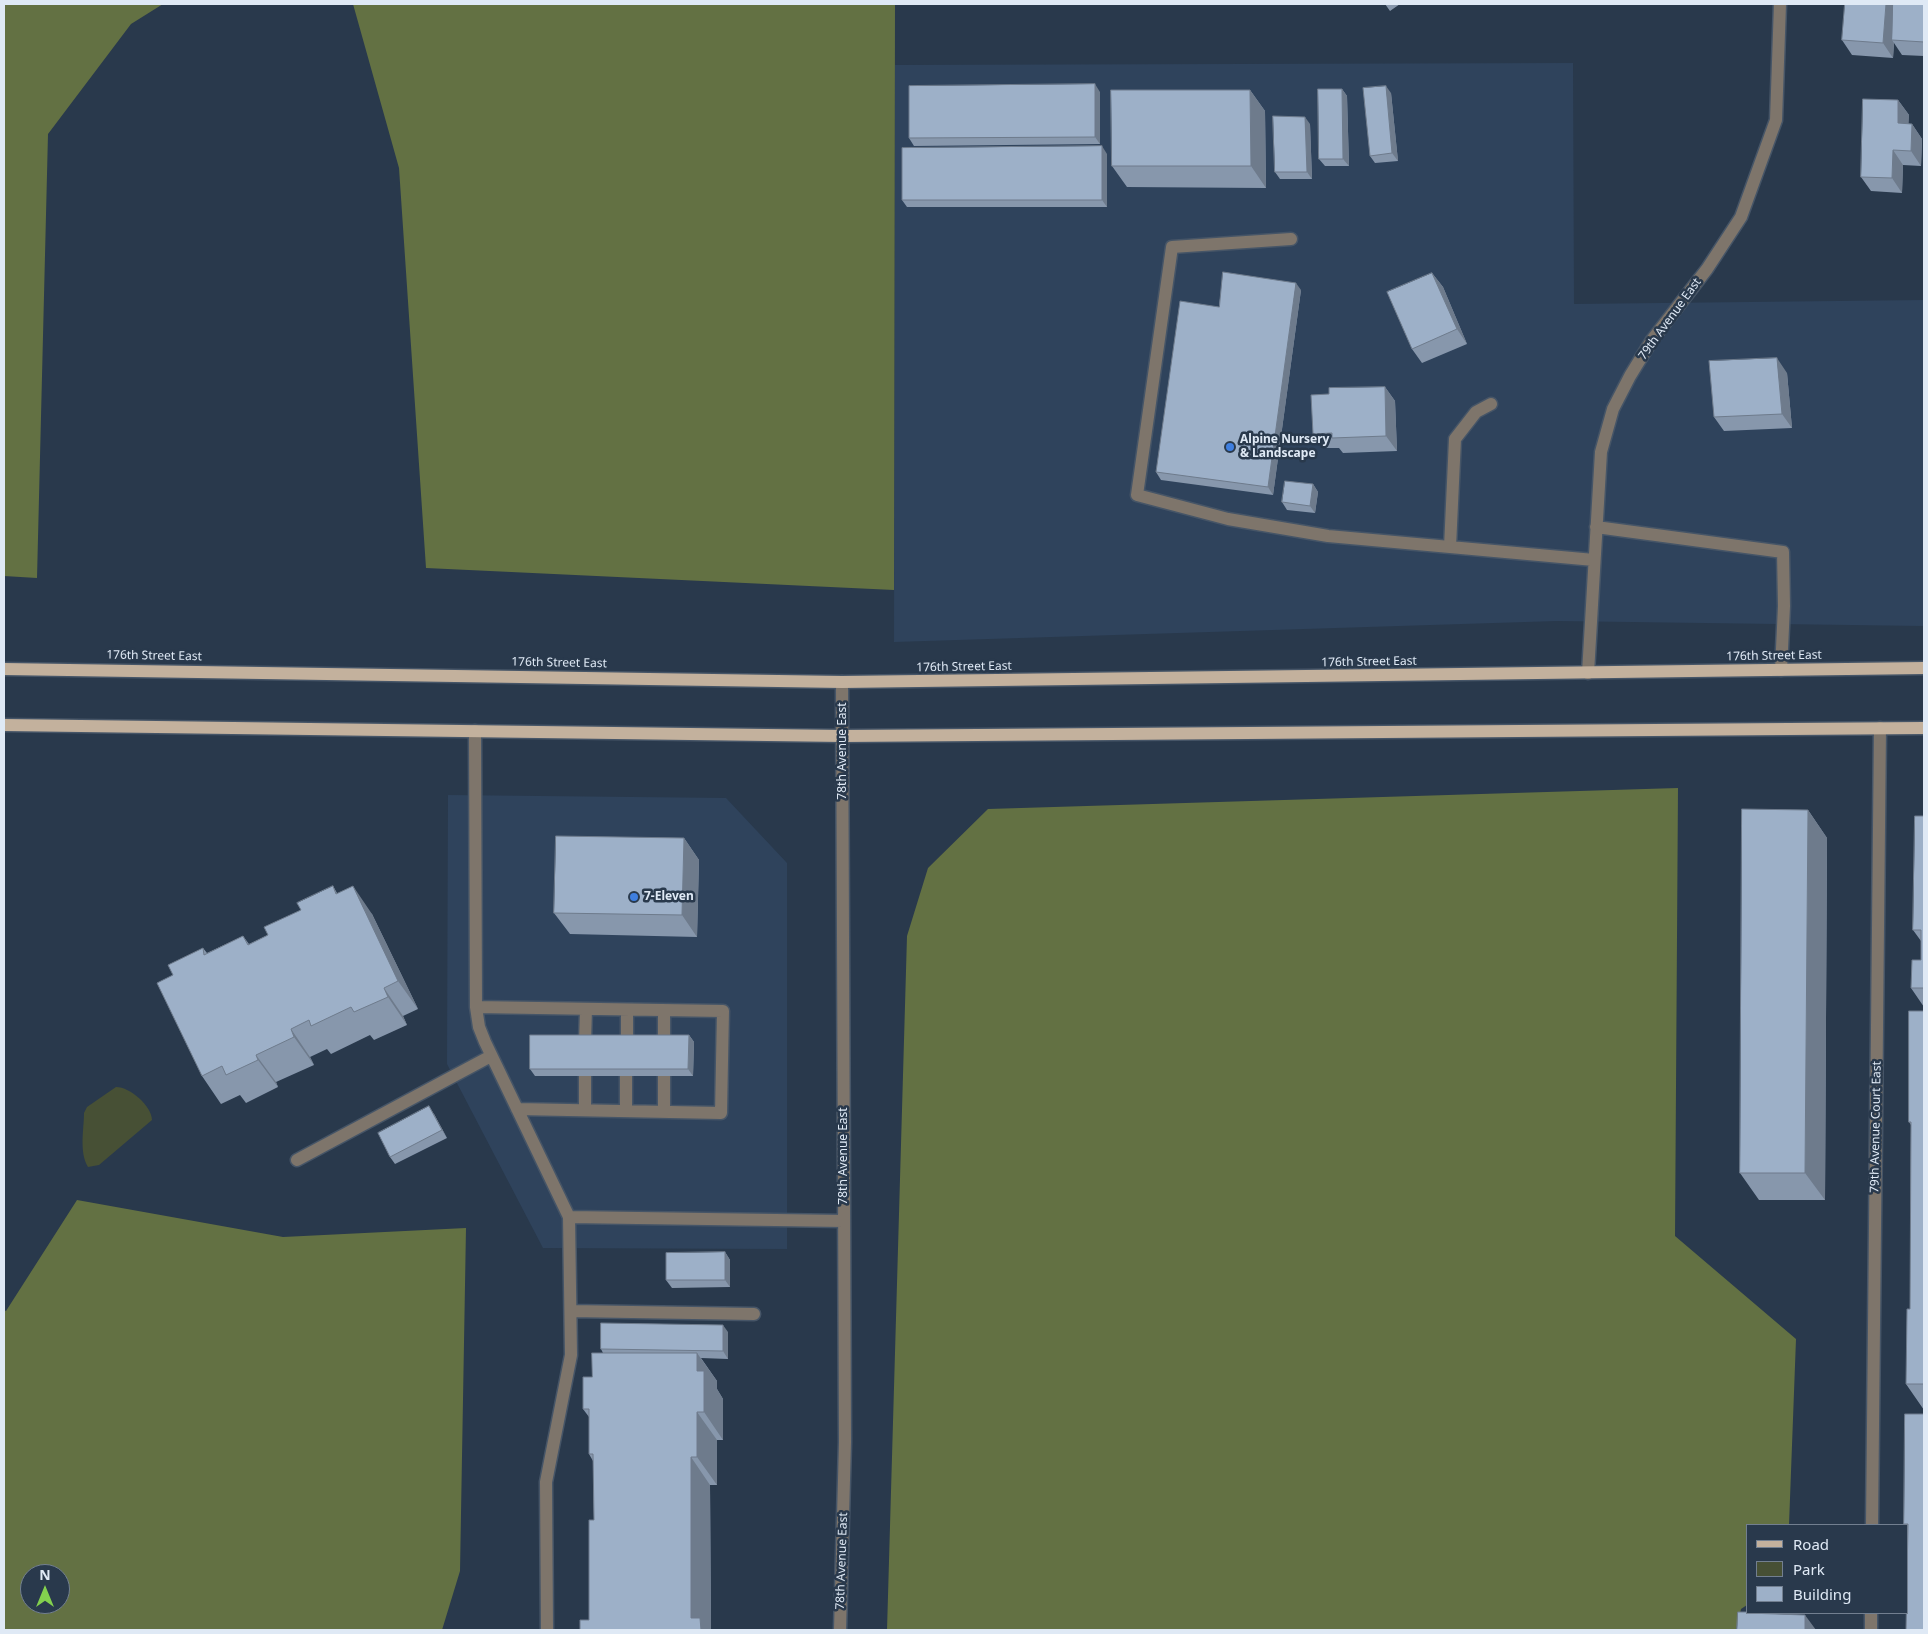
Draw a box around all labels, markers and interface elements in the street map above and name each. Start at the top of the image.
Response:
street label: 79th Avenue East [1636,275,1704,363]
place label: Alpine Nursery & Landscape [1240,433,1329,461]
marker: Alpine Nursery & Landscape [1224,441,1236,453]
street label: 176th Street East [106,648,202,664]
street label: 176th Street East [1726,648,1822,664]
street label: 176th Street East [1321,654,1417,670]
street label: 176th Street East [511,655,607,671]
street label: 176th Street East [916,659,1012,675]
street label: 78th Avenue East [836,702,850,800]
place label: 7-Eleven [644,890,694,904]
marker: 7-Eleven [628,891,640,903]
street label: 79th Avenue Court East [1868,1061,1884,1193]
street label: 78th Avenue East [837,1107,851,1205]
street label: 78th Avenue East [833,1512,851,1610]
legend [1746,1524,1908,1614]
text: Road [1793,1534,1829,1554]
text: Park [1793,1559,1825,1579]
north arrow [20,1564,70,1614]
text: N [39,1565,51,1584]
text: Building [1793,1584,1851,1604]

